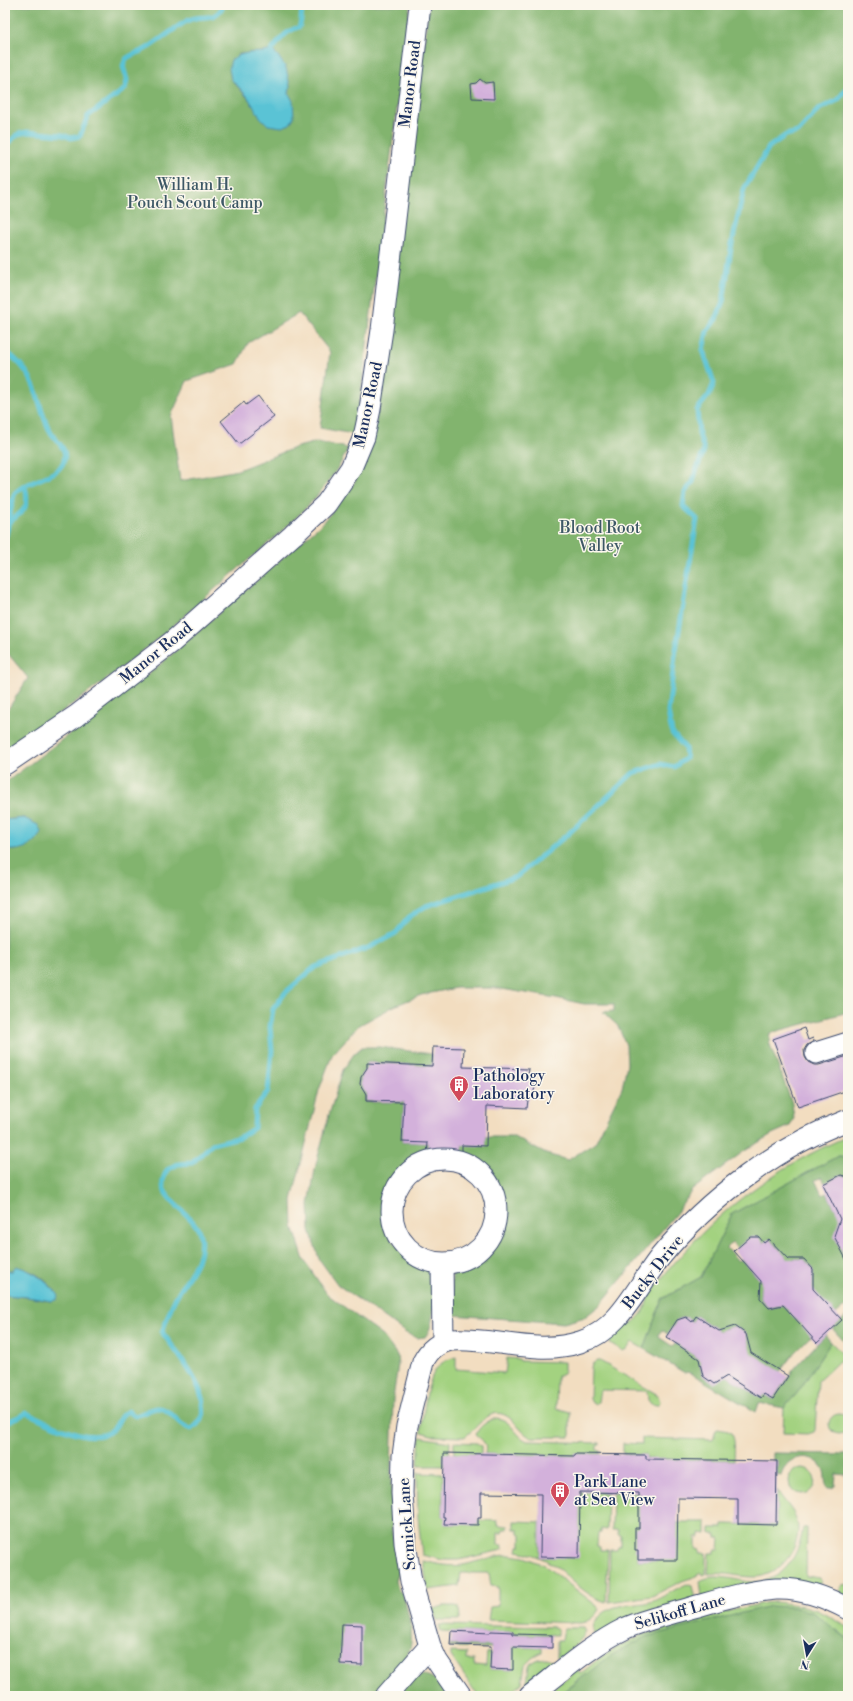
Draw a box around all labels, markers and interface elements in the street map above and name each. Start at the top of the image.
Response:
street label: Manor Road [395,39,425,129]
park label: William H. Pouch Scout Camp [127,175,263,213]
street label: Manor Road [349,360,387,450]
park label: Blood Root Valley [559,518,641,556]
street label: Manor Road [115,618,197,688]
place label: Pathology Laboratory [473,1066,555,1104]
building icon: Pathology Laboratory [448,1074,470,1102]
street label: Bucky Drive [617,1231,688,1314]
place label: Park Lane at Sea View [574,1472,656,1510]
street label: Scmick Lane [394,1477,420,1571]
building icon: Park Lane at Sea View [549,1480,571,1508]
street label: Selikoff Lane [632,1589,728,1635]
north arrow [787,1635,827,1675]
text: N [799,1656,811,1672]

